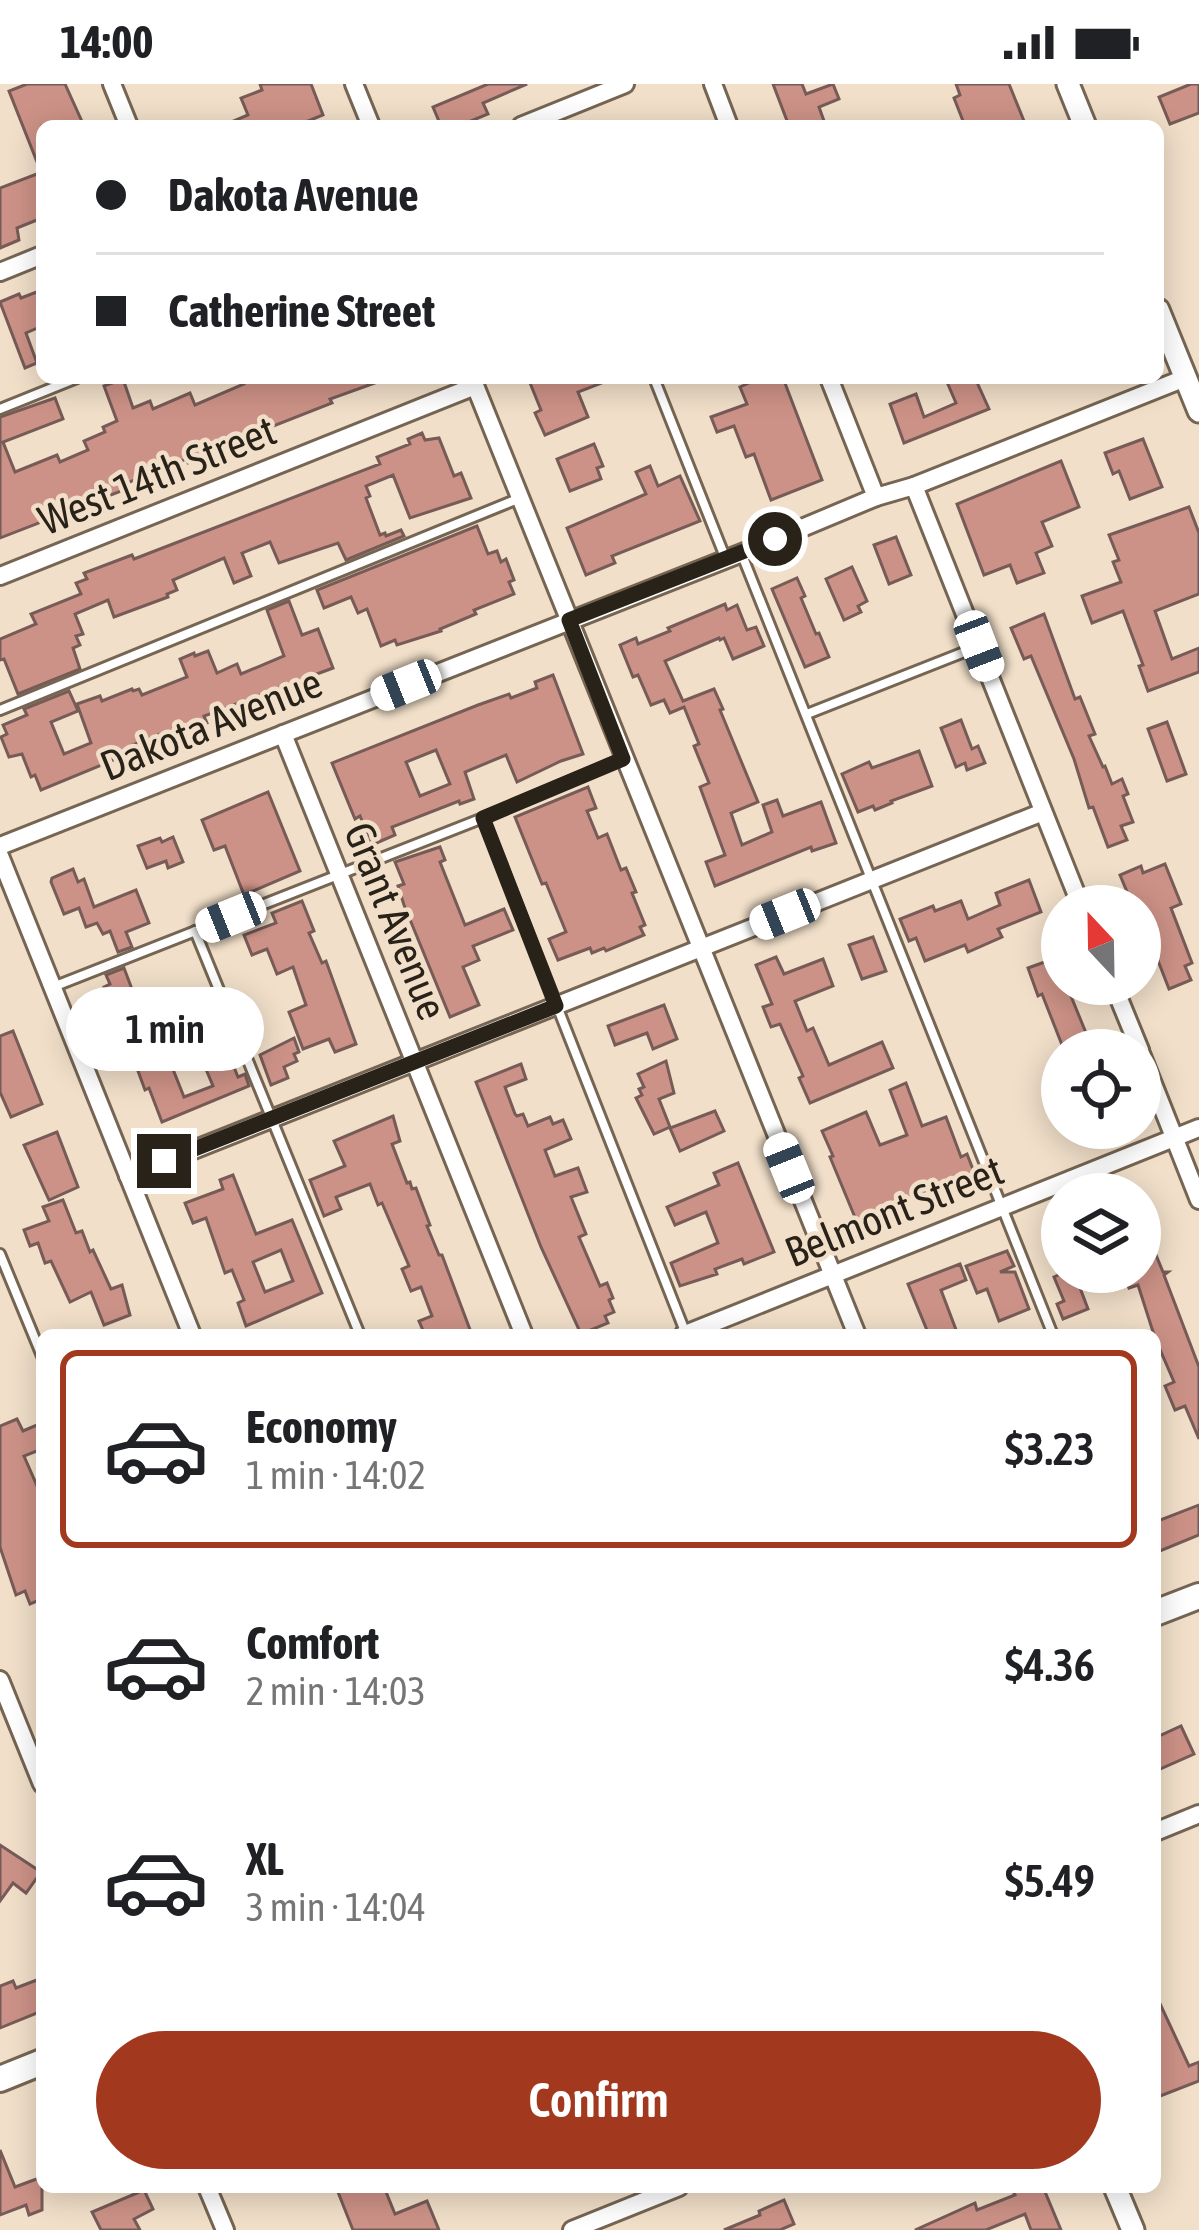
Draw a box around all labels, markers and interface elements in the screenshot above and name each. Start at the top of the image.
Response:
text: 14:00 [60,16,154,68]
text: Dakota Avenue [168,169,419,221]
text: Catherine Street [168,285,435,337]
street label: West 14th Street [32,406,282,544]
route start [748,512,802,566]
car [949,606,1009,686]
car [366,655,446,715]
street label: Dakota Avenue [93,658,329,790]
street label: Grant Avenue [335,816,457,1026]
car [745,884,825,944]
north arrow [1041,885,1161,1005]
map controls [1041,885,1161,1293]
car [191,887,271,947]
callout: 1 min [65,987,263,1071]
text: 1 min [125,1007,205,1051]
button: locate [1041,1029,1161,1149]
car [759,1128,819,1208]
route end [137,1134,191,1188]
street label: Belmont Street [778,1146,1010,1276]
button: layers [1041,1173,1161,1293]
icon: car [102,1395,210,1503]
text: Economy [246,1401,397,1453]
text: $3.23 [1005,1423,1095,1475]
text: 1 min · 14:02 [246,1453,426,1497]
icon: car [102,1611,210,1719]
text: Comfort [246,1617,379,1669]
text: $4.36 [1005,1639,1095,1691]
text: 2 min · 14:03 [246,1669,426,1713]
icon: car [102,1827,210,1935]
text: XL [246,1833,284,1885]
text: $5.49 [1005,1855,1095,1907]
text: 3 min · 14:04 [246,1885,426,1929]
button: Confirm [96,2031,1101,2169]

